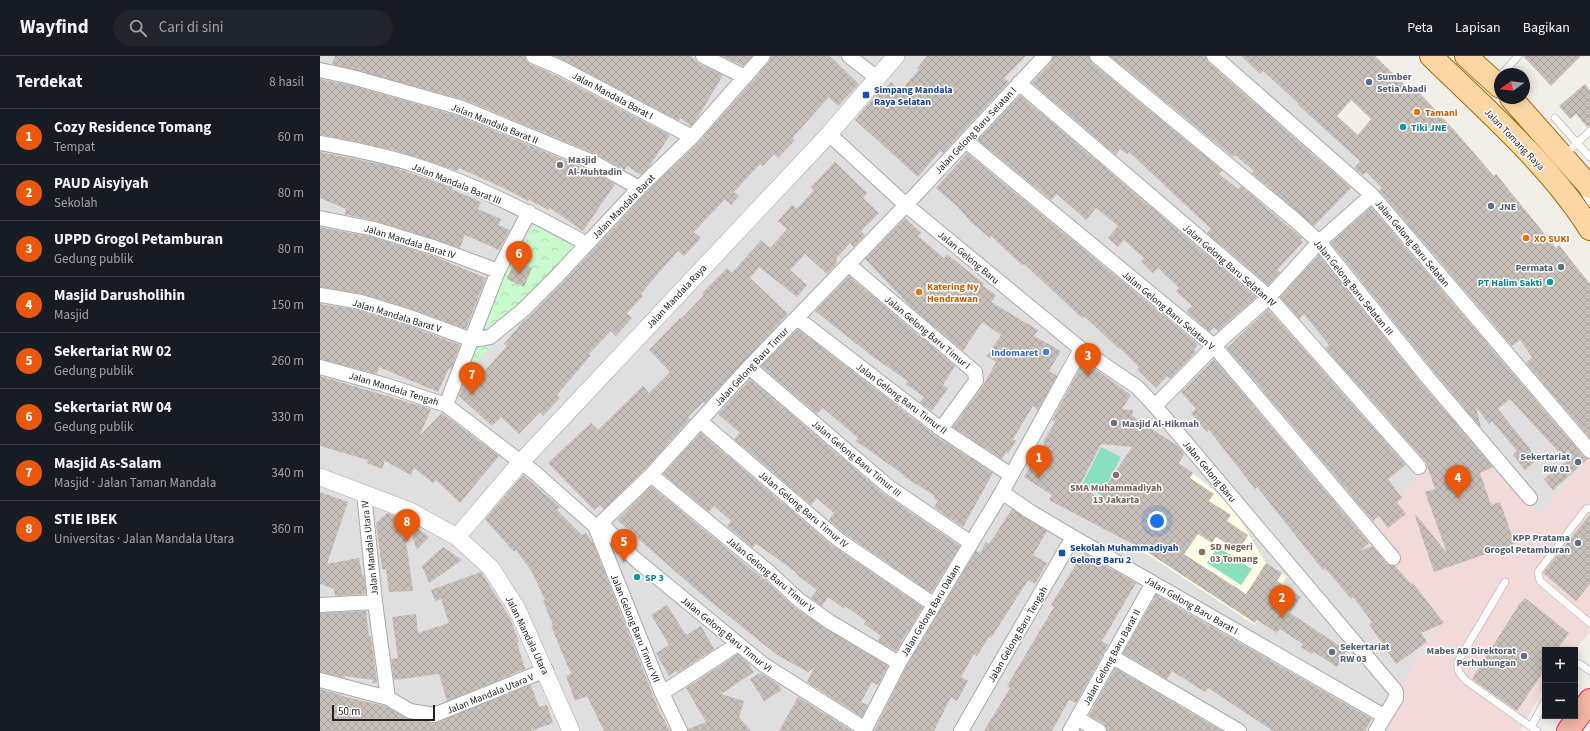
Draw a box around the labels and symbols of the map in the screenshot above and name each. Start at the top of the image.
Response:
north arrow [1494,68,1530,104]
street label: Jalan Mandala Barat I [570,69,656,123]
place label: Sumber Setia Abadi [1377,70,1427,96]
marker: Sumber Setia Abadi [1364,77,1374,87]
place label: Simpang Mandala Raya Selatan [874,83,953,109]
street label: Jalan Gelong Baru Selatan I [932,84,1020,177]
marker: Simpang Mandala Raya Selatan [861,90,871,100]
street label: Jalan Mandala Barat II [449,100,540,148]
place label: Tamani [1425,106,1458,120]
street label: Jalan Tomang Raya [1481,106,1547,174]
marker: Tamani [1412,107,1422,117]
place label: Tiki JNE [1411,121,1447,135]
marker: Tiki JNE [1398,122,1408,132]
place label: Masjid Al-Muhtadin [567,153,622,179]
street label: Jalan Mandala Barat III [410,160,503,208]
marker: Masjid Al-Muhtadin [555,160,565,170]
street label: Jalan Mandala Barat [589,171,659,242]
street label: Jalan Gelong Baru Selatan [1372,197,1453,290]
place label: JNE [1499,200,1516,214]
marker: JNE [1486,201,1496,211]
street label: Jalan Mandala Barat IV [362,221,458,263]
street label: Jalan Gelong Baru Selatan IV [1180,221,1280,311]
street label: Jalan Gelong Baru [935,228,1002,288]
place label: XO SUKI [1534,232,1570,246]
marker: XO SUKI [1521,233,1531,243]
street label: Jalan Gelong Baru Selatan III [1310,237,1396,339]
pin: 6 [506,241,532,274]
place label: Permata [1516,261,1553,275]
street label: Jalan Mandala Raya [643,262,710,332]
marker: Permata [1556,262,1566,272]
street label: Jalan Gelong Baru Selatan V [1119,268,1218,354]
place label: PT Halim Sakti [1478,276,1542,290]
marker: PT Halim Sakti [1545,277,1555,287]
place label: Katering Ny Hendrawan [927,280,980,306]
marker: Katering Ny Hendrawan [914,287,924,297]
street label: Jalan Gelong Baru Timur I [881,293,973,373]
street label: Jalan Mandala Barat V [350,296,444,336]
street label: Jalan Gelong Baru Timur [711,324,792,409]
pin: 3 [1075,343,1101,376]
place label: Indomaret [991,346,1038,360]
marker: Indomaret [1041,347,1051,357]
street label: Jalan Gelong Baru Timur II [853,360,950,438]
pin: 7 [459,362,485,395]
street label: Jalan Mandala Tengah [347,369,440,409]
street label: Jalan Gelong Baru Timur III [808,417,904,501]
place label: Masjid Al-Hikmah [1122,417,1199,431]
marker: Masjid Al-Hikmah [1109,418,1119,428]
street label: Jalan Gelong Baru [1179,438,1239,505]
pin: 1 [1026,445,1052,478]
place label: Sekertariat RW 01 [1520,450,1570,476]
marker: Sekertariat RW 01 [1573,457,1583,467]
pin: 4 [1445,465,1471,498]
street label: Jalan Gelong Baru Timur IV [756,468,852,552]
marker: SMA Muhammadiyah 13 Jakarta [1111,470,1121,480]
place label: SMA Muhammadiyah 13 Jakarta [1070,481,1162,507]
street label: Jalan Mandala Utara IV [358,499,382,596]
pin: 8 [394,509,420,542]
your location [1147,511,1167,531]
pin: 5 [611,529,637,562]
place label: KPP Pratama Grogol Petamburan [1484,531,1570,557]
street label: Jalan Gelong Baru Timur V [724,534,818,616]
marker: KPP Pratama Grogol Petamburan [1573,538,1583,548]
place label: SD Negeri 03 Tomang [1210,540,1258,566]
place label: Sekolah Muhammadiyah Gelong Baru 2 [1070,541,1179,567]
marker: SD Negeri 03 Tomang [1197,547,1207,557]
marker: Sekolah Muhammadiyah Gelong Baru 2 [1057,548,1067,558]
street label: Jalan Gelong Baru Dalam [898,562,964,659]
place label: SP 3 [645,571,664,585]
street label: Jalan Gelong Baru Timur VII [607,572,663,685]
marker: SP 3 [632,572,642,582]
street label: Jalan Gelong Baru Barat I [1142,573,1241,638]
street label: Jalan Gelong Baru Tengah [985,584,1051,685]
pin: 2 [1269,585,1295,618]
street label: Jalan Mandala Utara [502,594,552,677]
street label: Jalan Gelong Baru Timur VI [678,594,775,676]
street label: Jalan Gelong Baru Barat II [1080,607,1144,708]
place label: Sekertariat RW 03 [1340,640,1390,666]
place label: Mabes AD Direktorat Perhubungan [1427,644,1516,670]
marker: Sekertariat RW 03 [1327,647,1337,657]
marker: Mabes AD Direktorat Perhubungan [1519,651,1529,661]
street label: Jalan Mandala Utara V [445,670,537,718]
scale bar [332,703,435,722]

